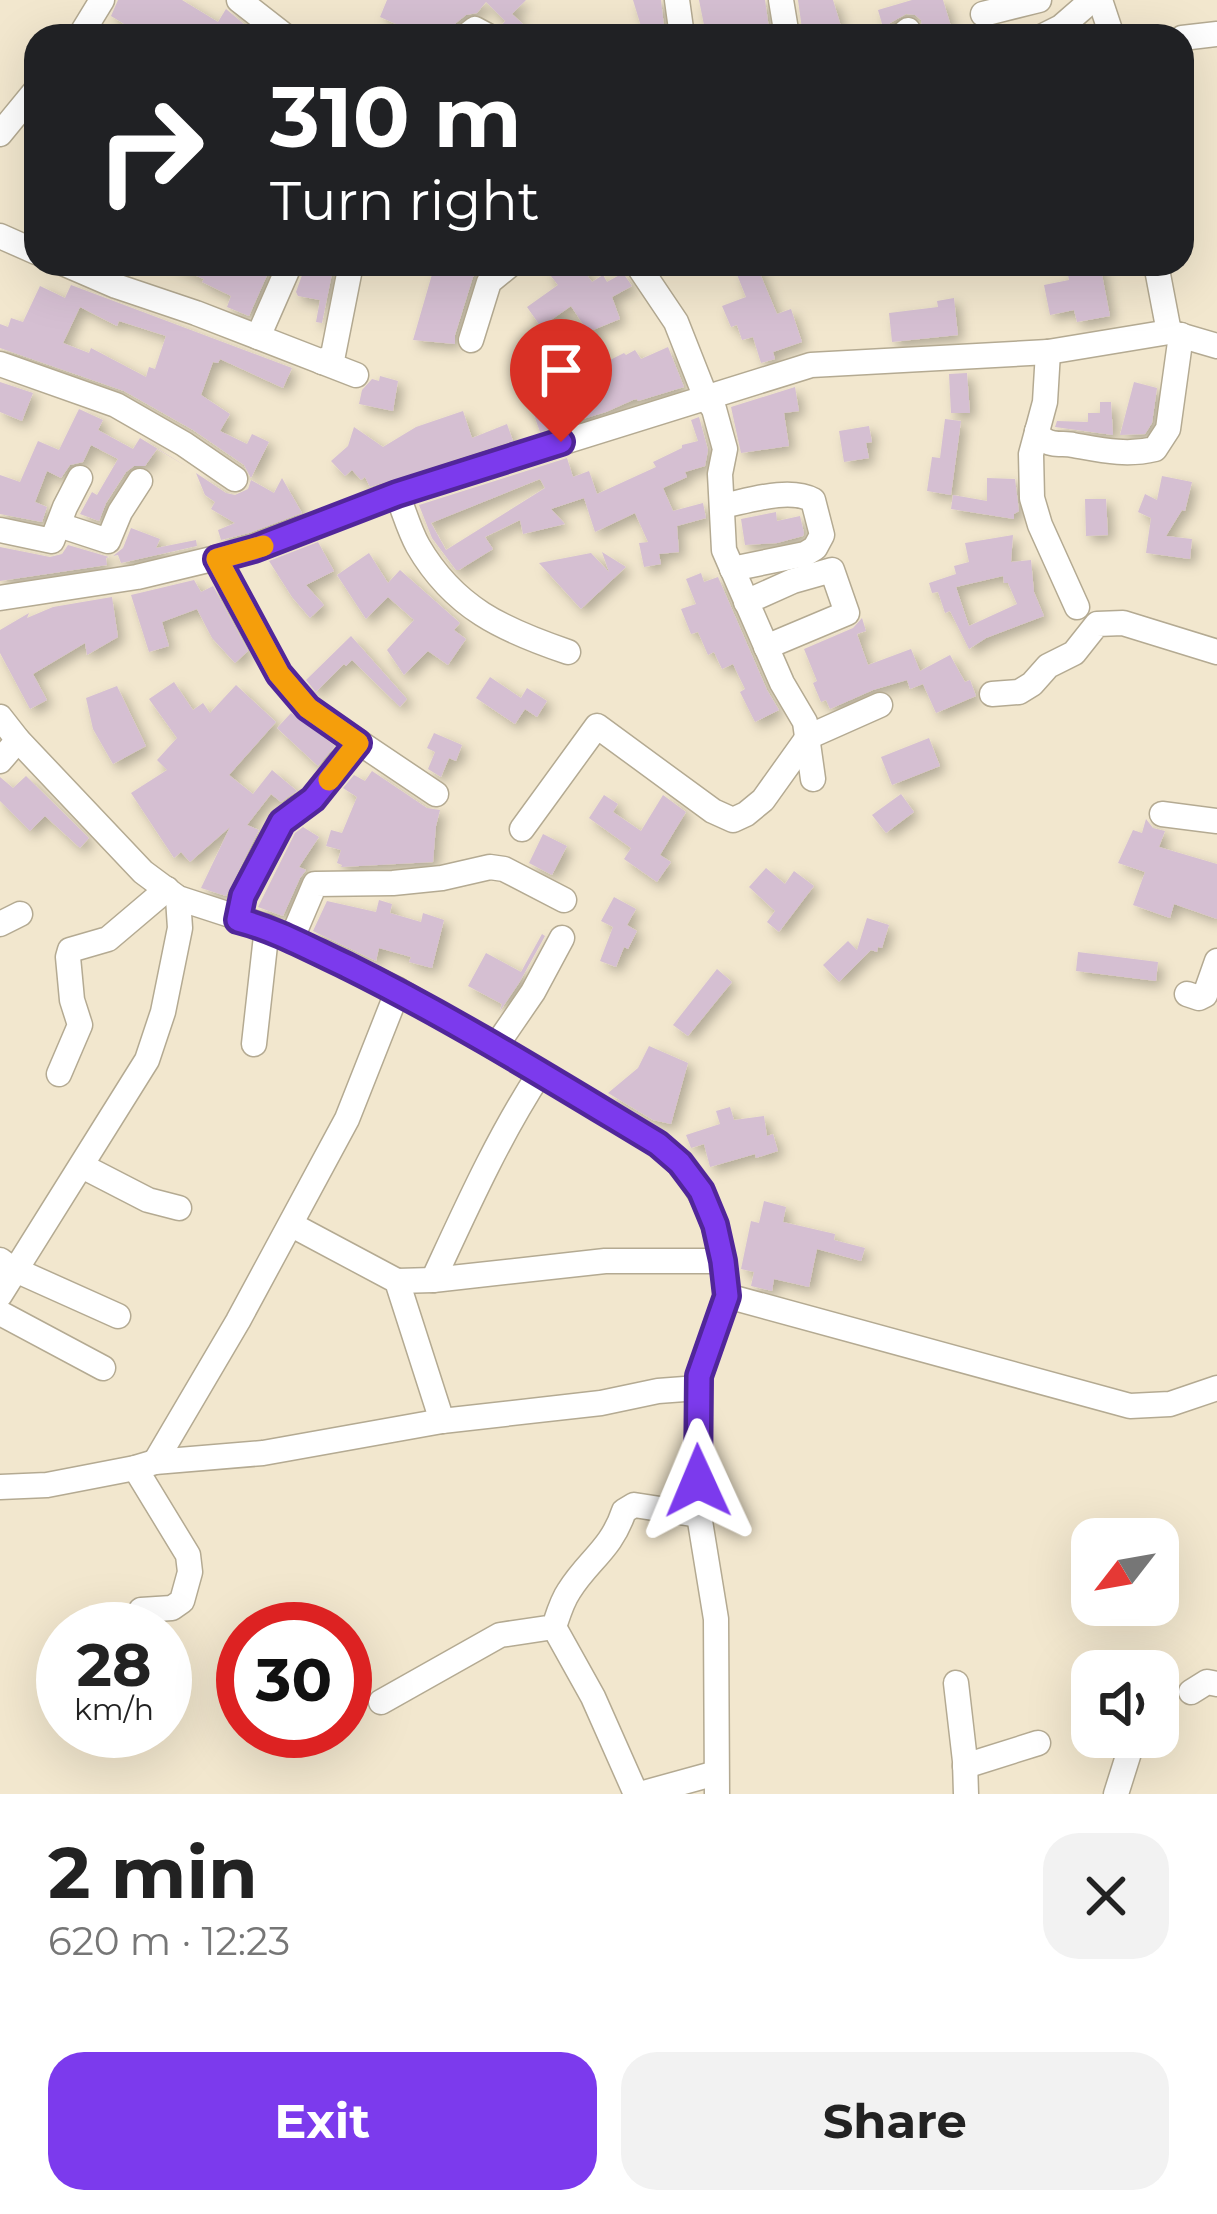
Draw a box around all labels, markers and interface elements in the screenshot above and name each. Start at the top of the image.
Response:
text: 310 m [270,66,522,168]
icon: right [72,72,228,228]
text: Turn right [270,168,540,234]
pin [510,319,612,442]
icon: arrive [528,337,594,403]
position arrow [635,1418,761,1544]
north arrow [1071,1518,1179,1626]
map controls [1071,1518,1179,1758]
speed limit sign: 30 [216,1602,372,1758]
text: 28 [77,1628,152,1701]
button: sound [1071,1650,1179,1758]
text: km/h [74,1691,154,1728]
text: 2 min [48,1828,258,1916]
button: close [1043,1833,1169,1959]
text: 620 m · 12:23 [48,1917,290,1965]
button: Exit [48,2052,597,2190]
button: Share [621,2052,1169,2190]

